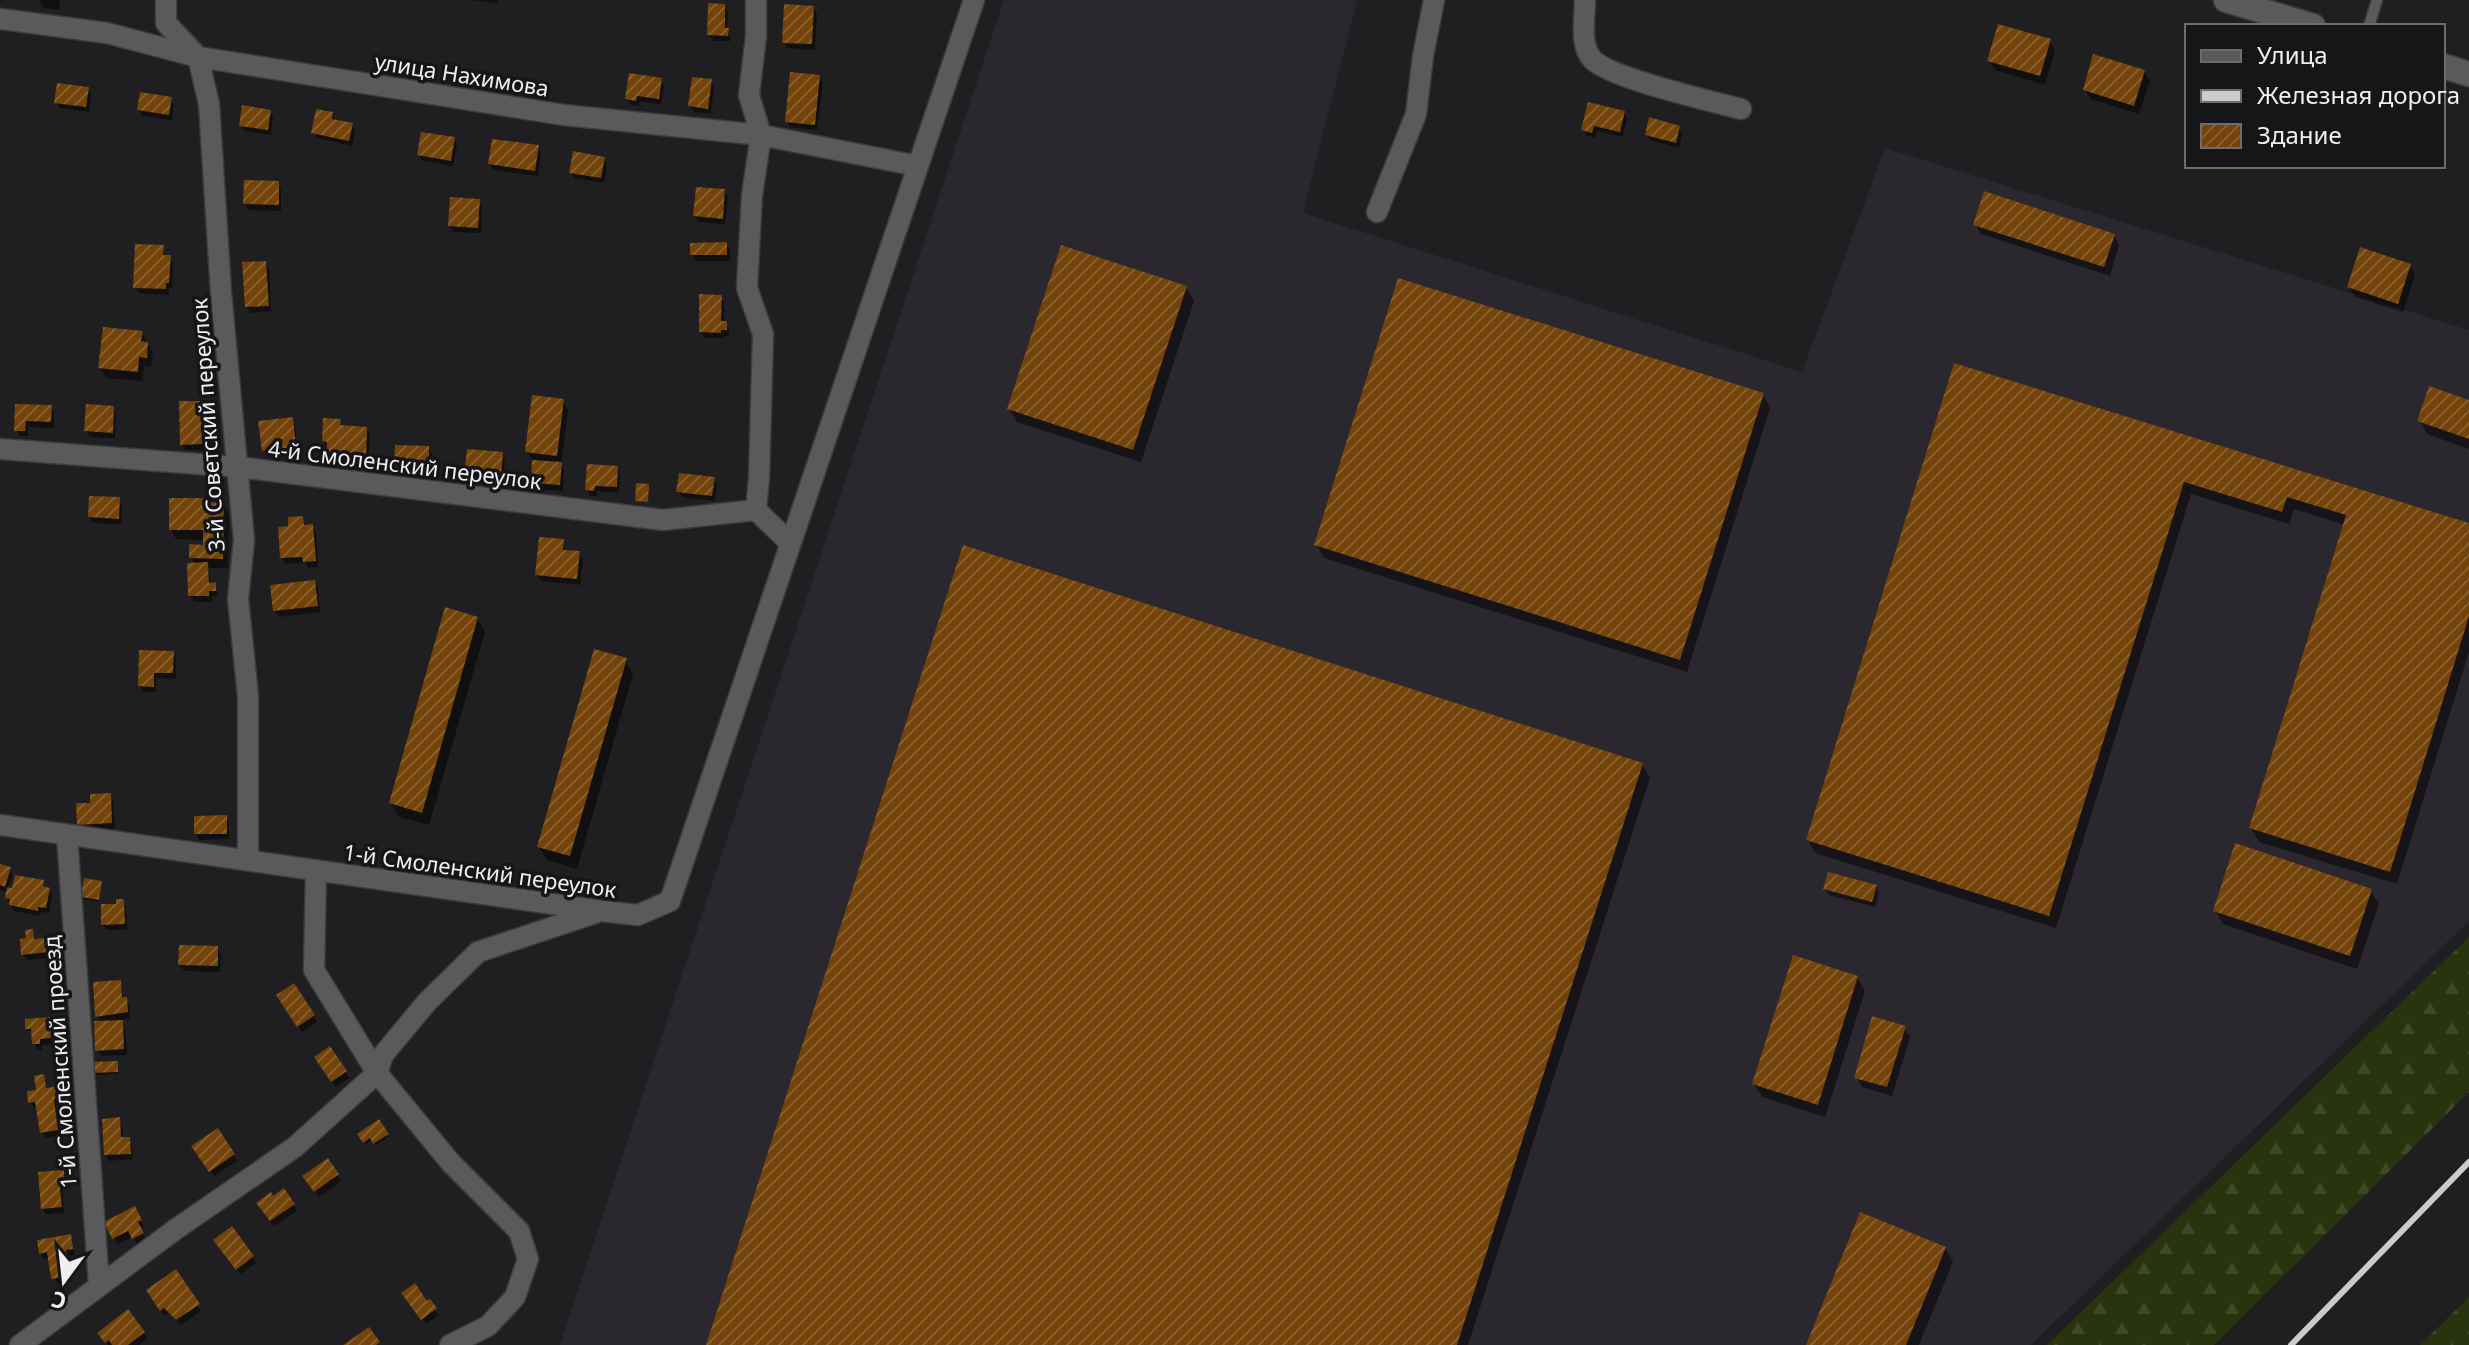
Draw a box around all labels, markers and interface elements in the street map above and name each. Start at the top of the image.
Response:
legend [2185,24,2445,168]
text: Улица [2257,38,2328,71]
street label: улица Нахимова [373,45,551,103]
text: Железная дорога [2257,78,2460,111]
text: Здание [2257,118,2342,151]
street label: 3-й Советский переулок [183,297,231,553]
street label: 4-й Смоленский переулок [267,432,544,496]
street label: 1-й Смоленский переулок [342,836,619,904]
street label: 1-й Смоленский проезд [35,934,83,1189]
north arrow [24,1241,104,1321]
text: С [48,1285,69,1318]

